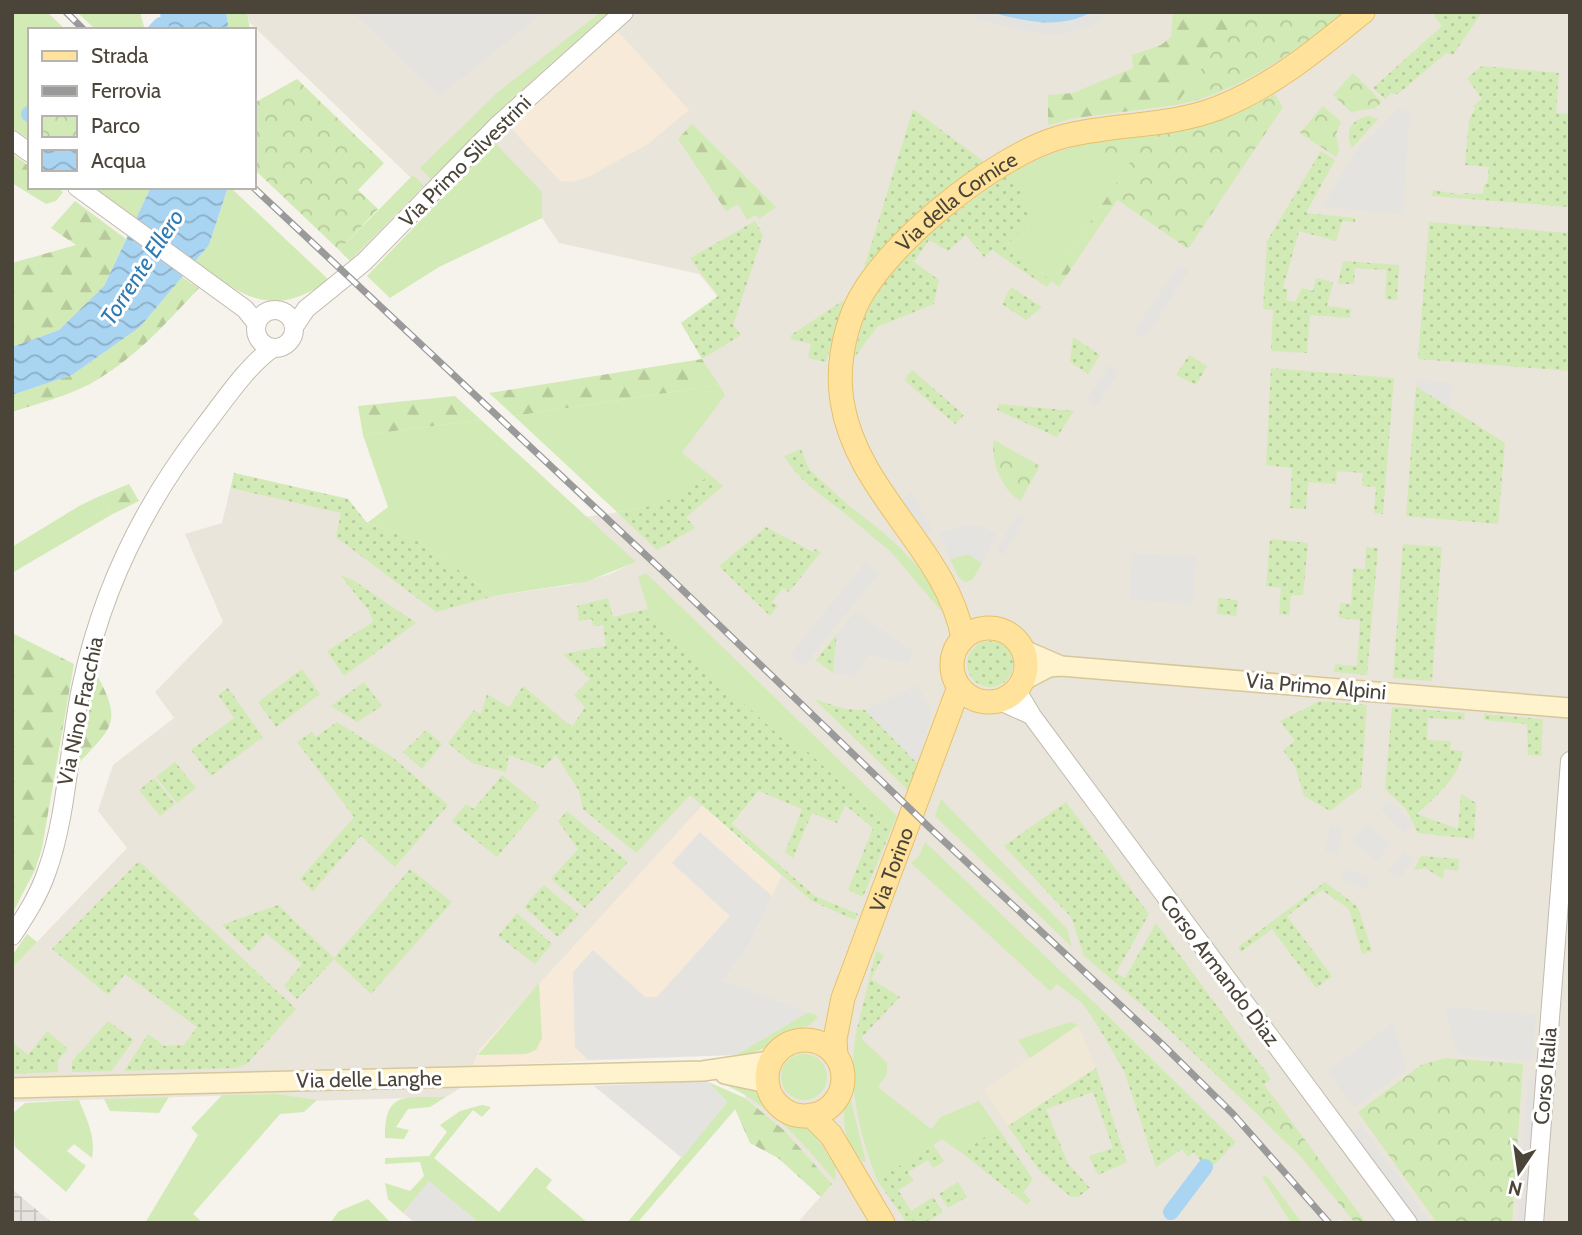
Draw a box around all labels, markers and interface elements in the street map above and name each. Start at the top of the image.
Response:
legend [28,28,256,189]
text: Strada [91,43,148,68]
text: Ferrovia [91,78,161,103]
street label: Via Primo Silvestrini [394,90,536,232]
text: Parco [91,113,140,138]
street label: Via della Cornice [890,146,1022,256]
text: Acqua [91,148,146,173]
water label: Torrente Ellero [94,204,190,330]
street label: Via Nino Fracchia [52,634,108,788]
street label: Via Primo Alpini [1245,667,1387,705]
street label: Via Torino [864,824,918,915]
street label: Corso Armando Diaz [1155,889,1285,1051]
street label: Corso Italia [1528,1026,1562,1126]
street label: Via delle Langhe [296,1065,442,1093]
north arrow [1484,1137,1554,1207]
text: N [1506,1175,1524,1201]

